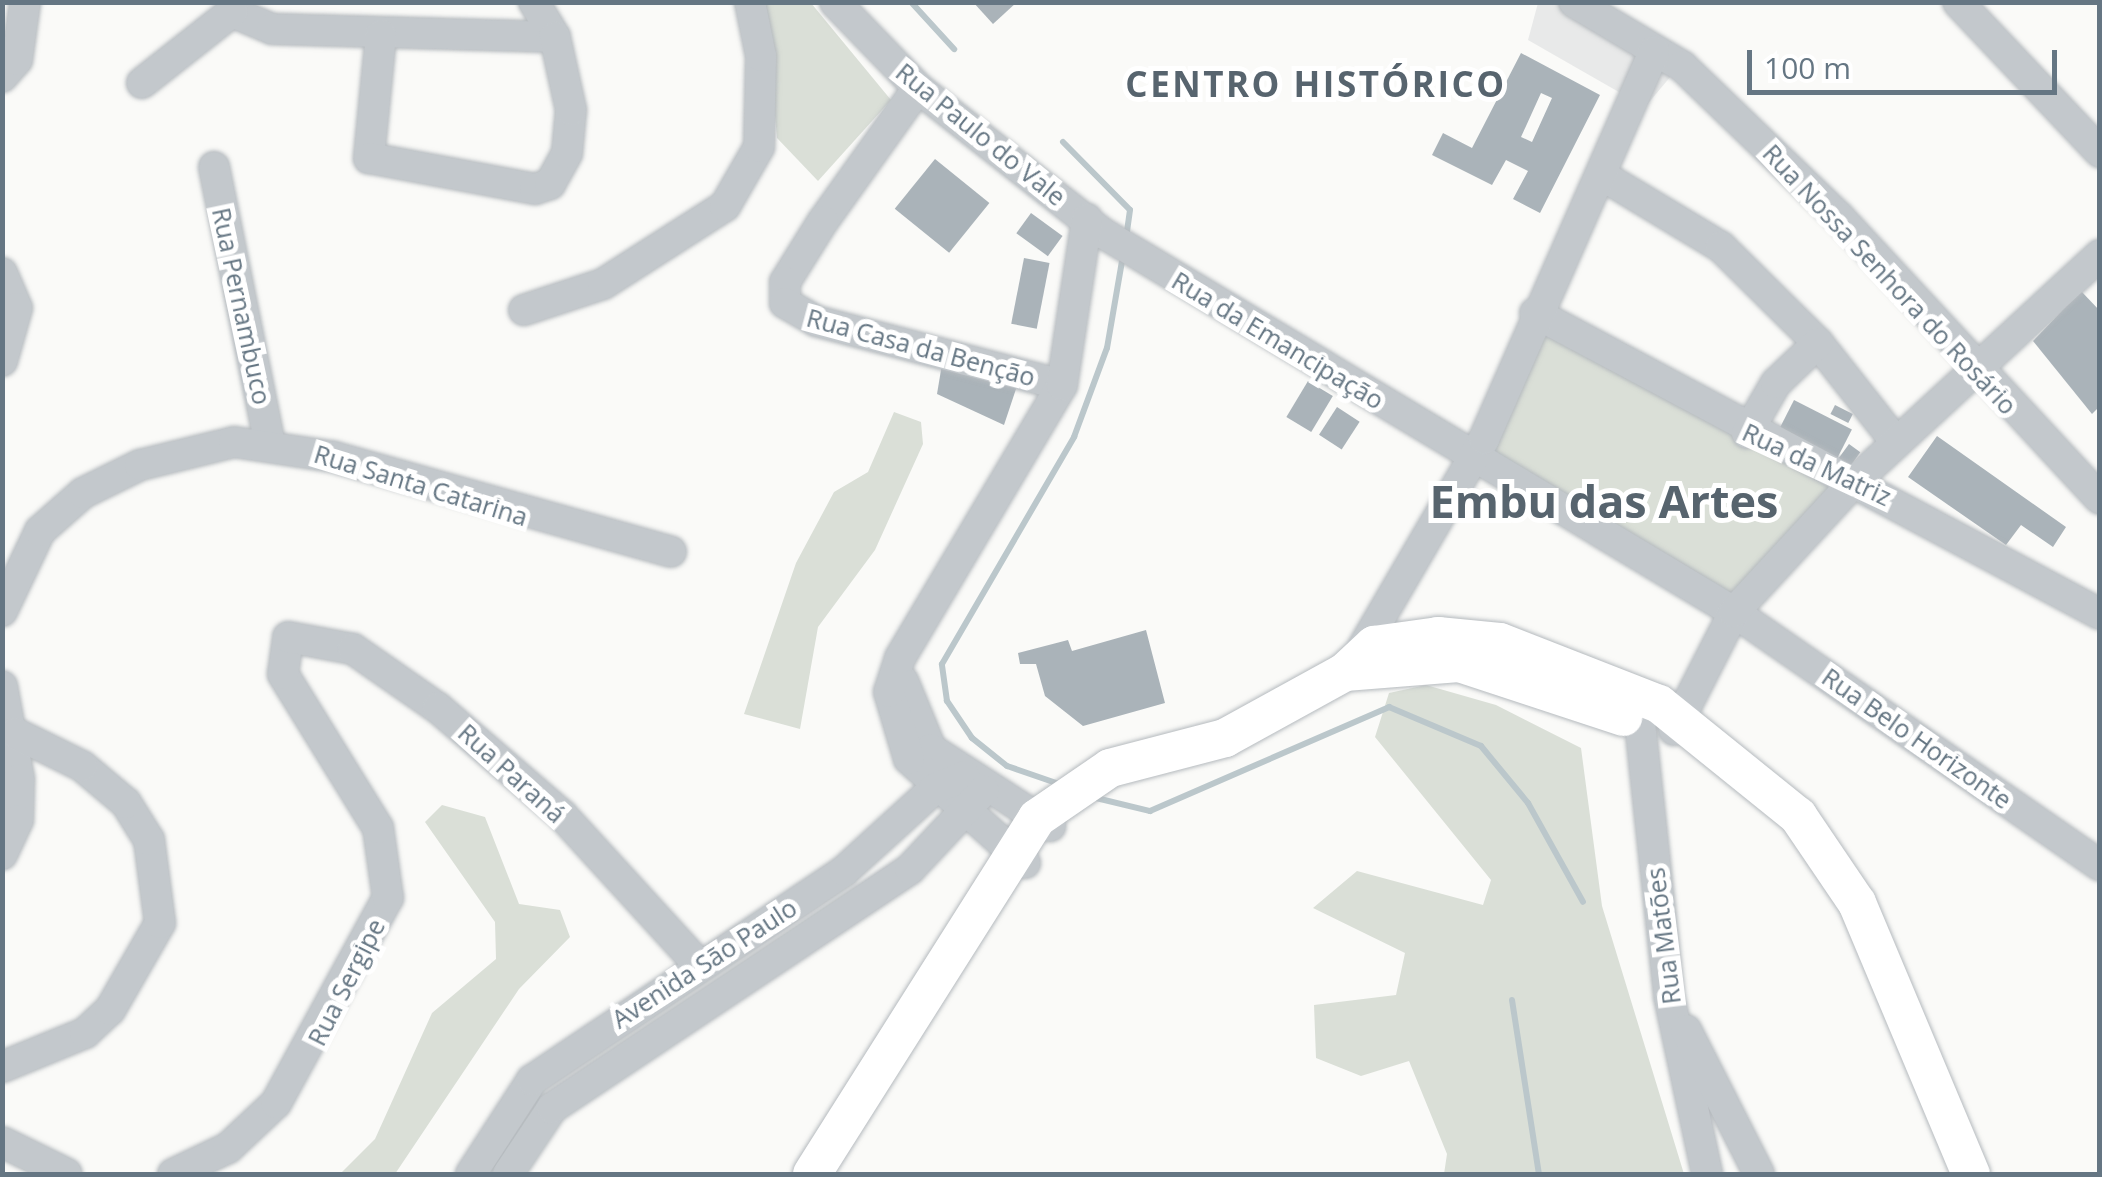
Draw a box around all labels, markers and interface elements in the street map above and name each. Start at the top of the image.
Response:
scale bar [1752,30,2062,92]
text: 100 m [1764,47,1851,88]
street label: Rua Paulo do Vale [890,57,1072,211]
district label: CENTRO HISTÓRICO [1125,63,1507,105]
street label: Rua Nossa Senhora do Rosário [1757,138,2023,420]
street label: Rua Pernambuco [206,205,278,407]
street label: Rua da Emancipação [1167,265,1389,415]
street label: Rua Casa da Benção [804,302,1038,392]
street label: Rua da Matriz [1738,417,1896,511]
street label: Rua Santa Catarina [311,438,531,532]
district label: Embu das Artes [1430,474,1778,528]
street label: Rua Belo Horizonte [1817,661,2017,815]
street label: Rua Paraná [452,717,572,829]
street label: Rua Matões [1640,866,1686,1006]
street label: Avenida São Paulo [606,892,802,1034]
street label: Rua Sergipe [301,914,391,1050]

